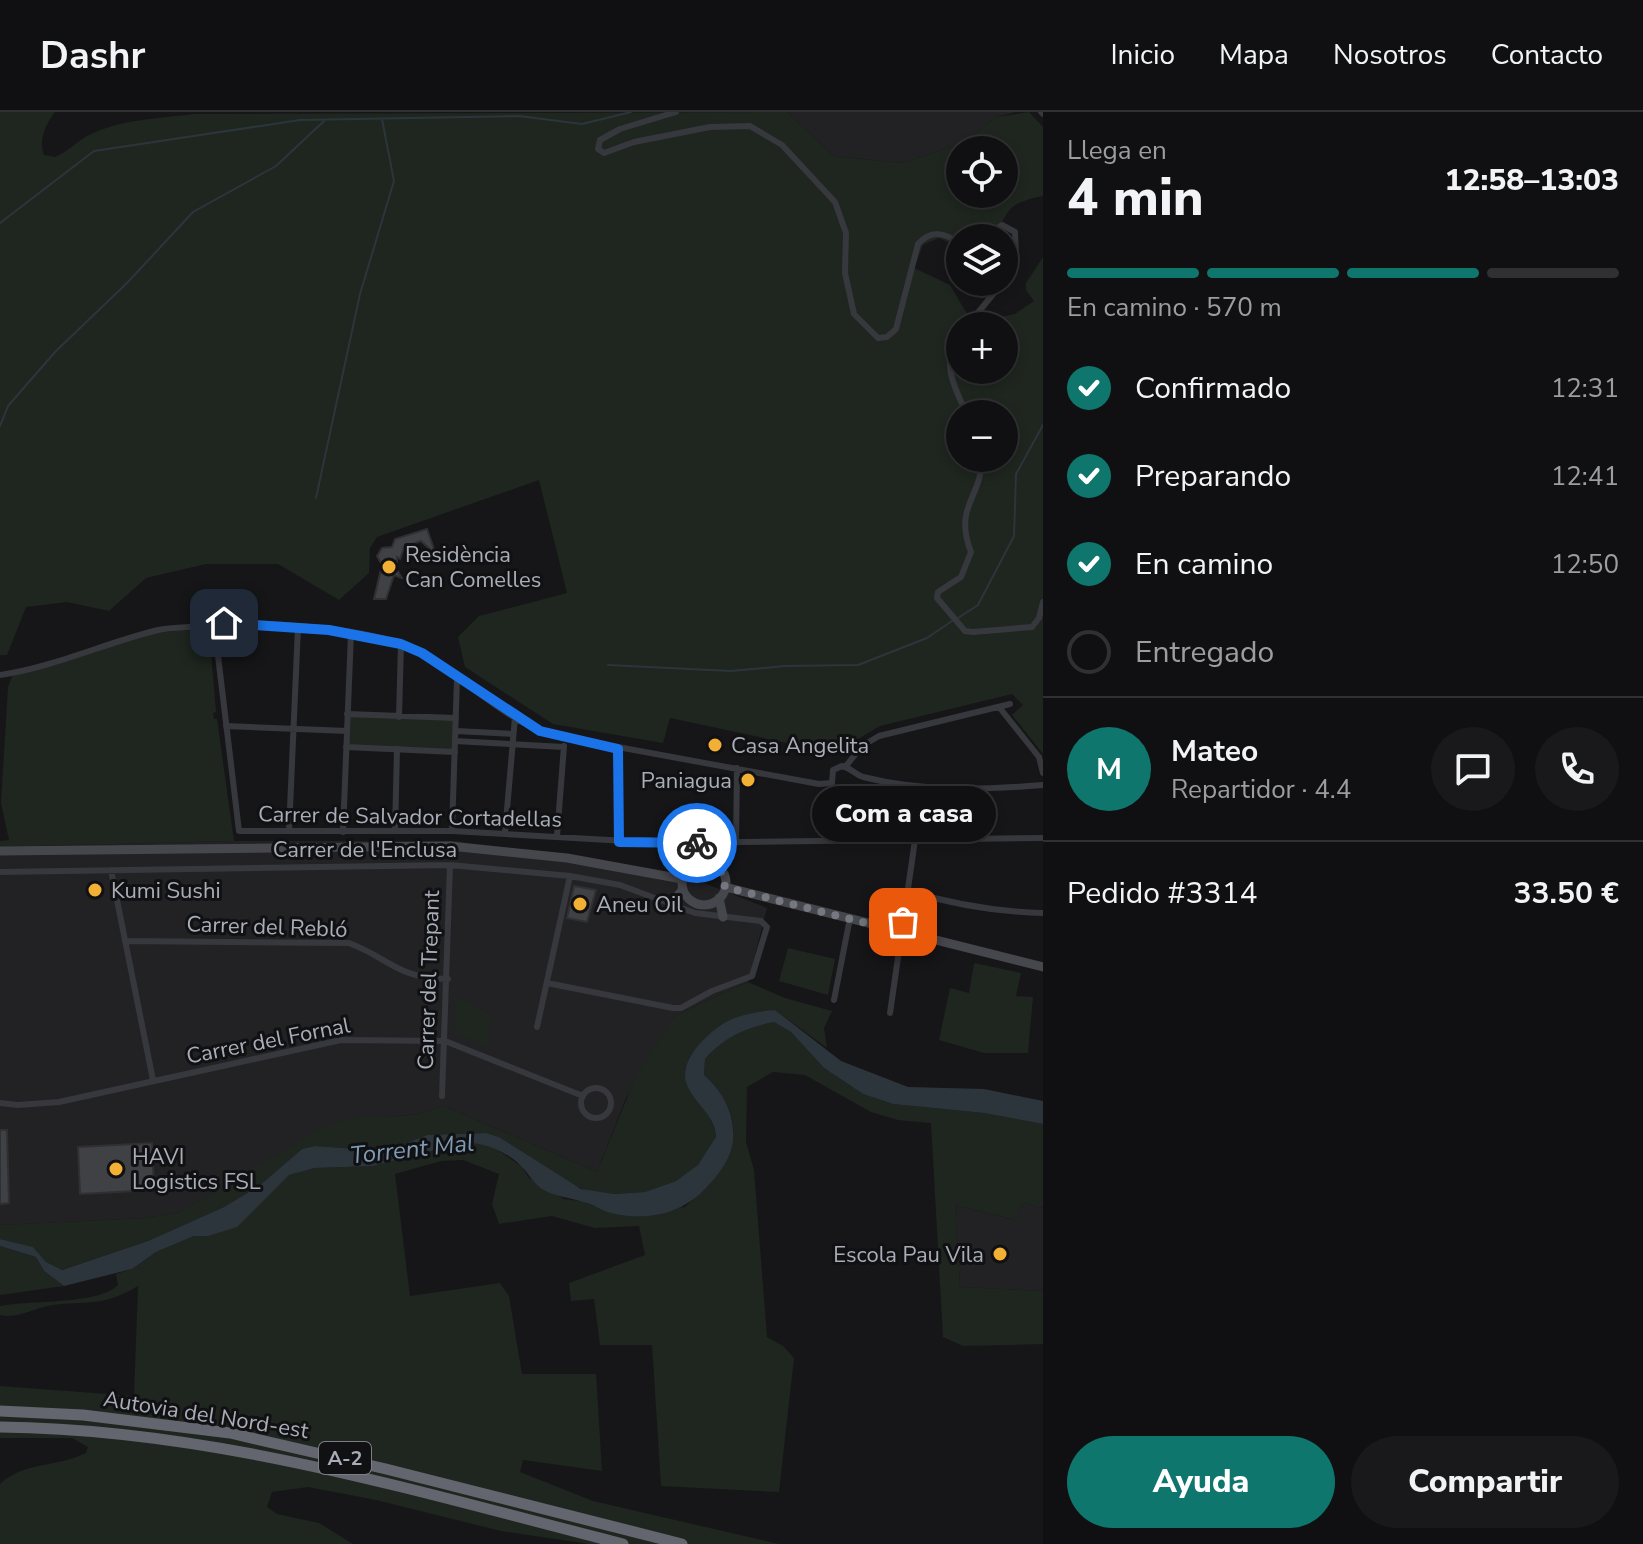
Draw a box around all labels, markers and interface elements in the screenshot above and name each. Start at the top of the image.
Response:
text: Dashr [40,30,145,81]
text: Inicio [1110,36,1175,74]
text: Mapa [1219,36,1289,74]
text: Nosotros [1333,36,1447,74]
text: Contacto [1491,36,1603,74]
text: Llega en [1067,133,1167,168]
map controls [946,136,1018,472]
button: locate [946,136,1018,208]
text: 12:58–13:03 [1444,160,1619,201]
text: 4 min [1067,162,1204,233]
button: layers [946,224,1018,296]
text: En camino · 570 m [1067,290,1282,325]
button: + [946,312,1018,384]
icon: check [1067,366,1111,410]
text: Confirmado [1135,368,1291,409]
text: 12:31 [1551,371,1619,406]
button: − [946,400,1018,472]
icon: check [1067,454,1111,498]
text: Preparando [1135,456,1291,497]
text: 12:41 [1551,459,1619,494]
place label: Residència Can Comelles [405,540,541,595]
icon: check [1067,542,1111,586]
text: En camino [1135,544,1273,585]
text: 12:50 [1551,547,1619,582]
marker: Residència Can Comelles [380,558,398,576]
pin [190,589,258,657]
icon: home [202,601,246,645]
text: Entregado [1135,632,1274,673]
button: chat [1431,727,1515,811]
button: phone [1535,727,1619,811]
place label: Casa Angelita [731,731,869,761]
text: Mateo [1171,731,1258,772]
marker: Casa Angelita [706,736,724,754]
text: M [1096,749,1122,790]
place label: Paniagua [641,766,732,796]
marker: Paniagua [739,771,757,789]
text: Repartidor · 4.4 [1171,772,1351,807]
callout: Com a casa [811,786,995,842]
text: Com a casa [835,796,973,831]
street label: Carrer de Salvador Cortadellas [258,799,562,835]
courier [657,803,737,883]
icon: bike [675,821,719,865]
street label: Carrer de l'Enclusa [273,835,457,865]
text: Pedido #3314 [1067,873,1258,914]
text: 33.50 € [1513,873,1619,914]
place label: Kumi Sushi [111,876,221,906]
marker: Kumi Sushi [86,881,104,899]
pin [869,888,937,956]
street label: Carrer del Trepant [411,890,447,1070]
place label: Aneu Oil [596,890,683,920]
marker: Aneu Oil [571,895,589,913]
icon: bag [881,900,925,944]
street label: Carrer del Rebló [186,909,348,945]
street label: Carrer del Fornal [184,1010,353,1072]
water label: Torrent Mal [349,1127,475,1171]
place label: HAVI Logistics FSL [132,1142,261,1197]
marker: HAVI Logistics FSL [107,1160,125,1178]
place label: Escola Pau Vila [833,1240,984,1270]
marker: Escola Pau Vila [991,1245,1009,1263]
street label: Autovia del Nord-est [101,1384,311,1446]
button: Ayuda [1067,1436,1335,1528]
button: Compartir [1351,1436,1619,1528]
road number: A-2 [319,1442,371,1474]

